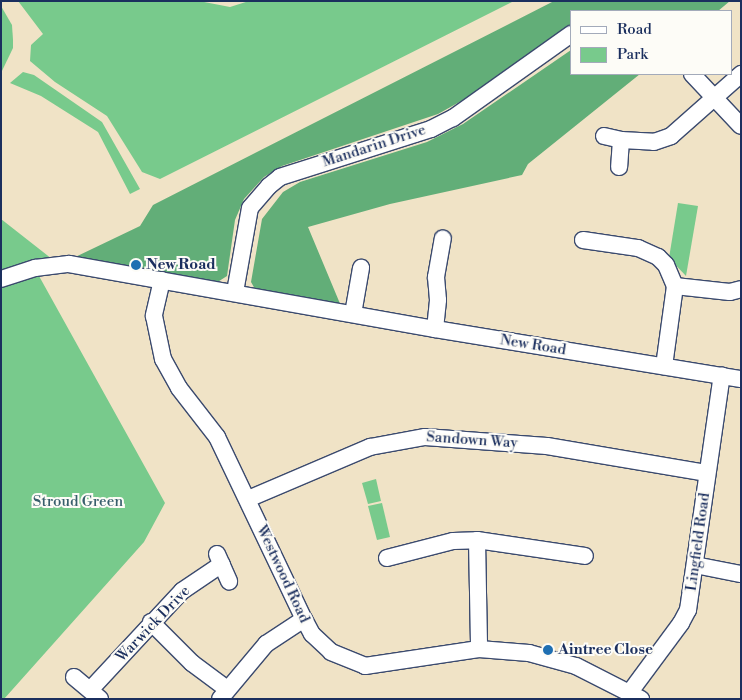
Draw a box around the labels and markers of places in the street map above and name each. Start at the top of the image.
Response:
place label: New Road [146,256,216,274]
marker: New Road [130,259,142,271]
place label: Aintree Close [558,641,653,659]
marker: Aintree Close [542,644,554,656]

